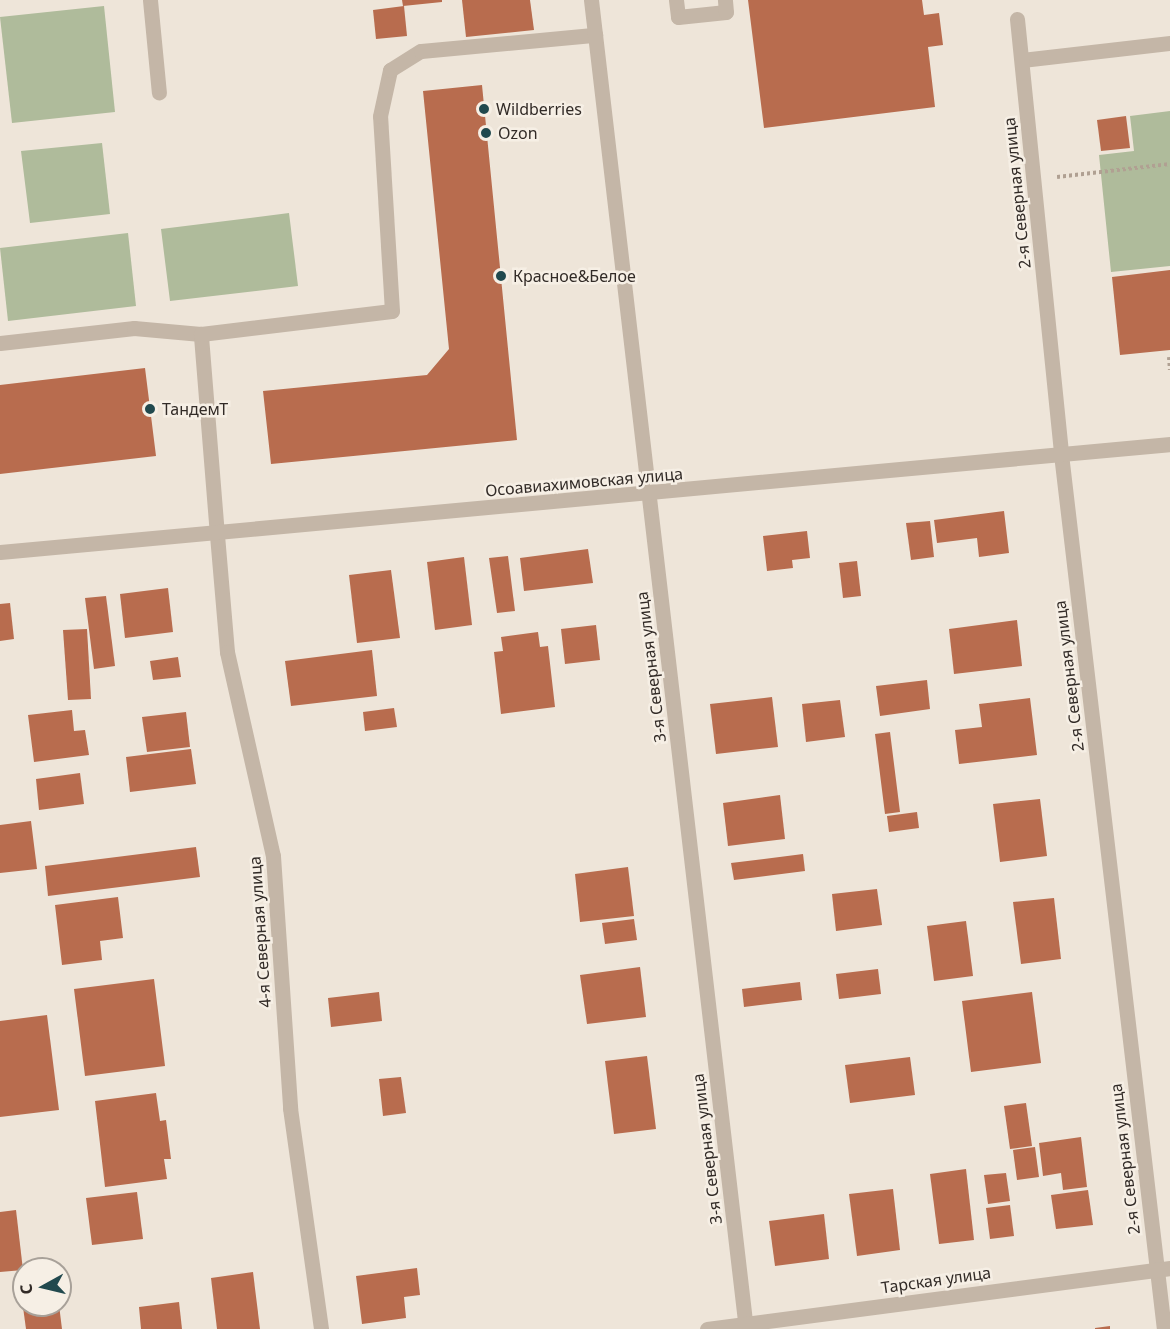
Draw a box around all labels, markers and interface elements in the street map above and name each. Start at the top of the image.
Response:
place label: Wildberries [496,99,582,119]
marker: Wildberries [477,102,491,116]
street label: 2-я Северная улица [1000,117,1034,269]
place label: Ozon [498,123,538,143]
marker: Ozon [479,126,493,140]
place label: Красное&Белое [513,266,636,286]
marker: Красное&Белое [494,269,508,283]
place label: ТандемТ [162,399,228,419]
marker: ТандемТ [143,402,157,416]
street label: Осоавиахимовская улица [484,464,684,500]
street label: 3-я Северная улица [632,590,670,744]
street label: 2-я Северная улица [1050,599,1088,753]
street label: 4-я Северная улица [245,856,275,1008]
street label: 3-я Северная улица [688,1072,726,1226]
street label: 2-я Северная улица [1106,1082,1144,1236]
north arrow [12,1257,72,1317]
street label: Тарская улица [880,1263,992,1297]
text: С [15,1283,38,1296]

